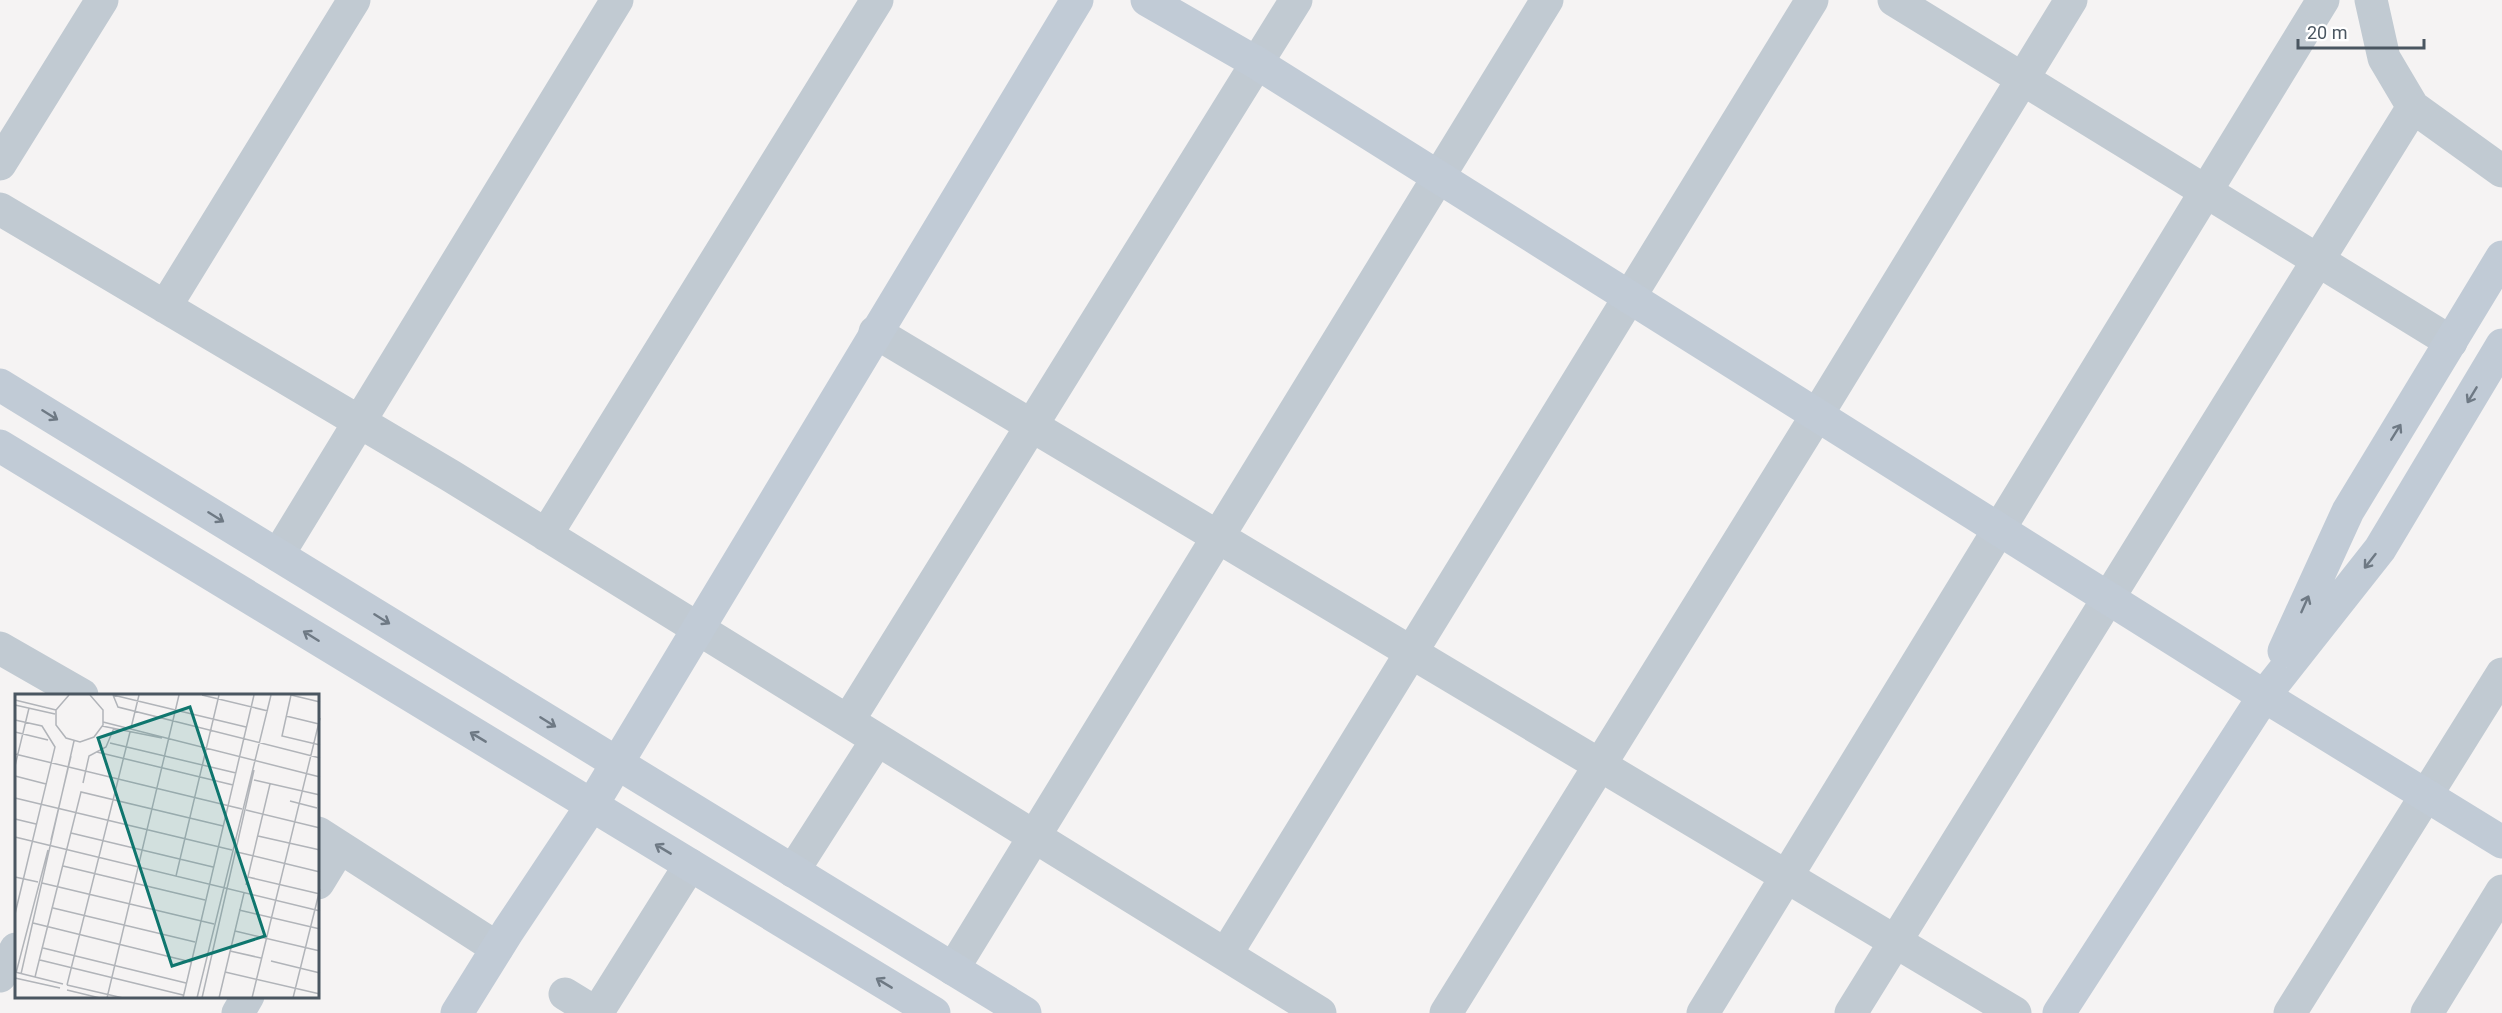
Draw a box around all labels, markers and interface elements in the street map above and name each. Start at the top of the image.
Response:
scale bar [2298,12,2424,50]
text: 20 m [2307,22,2347,43]
one-way arrow [2466,386,2478,403]
one-way arrow [41,410,58,422]
one-way arrow [2390,424,2402,441]
one-way arrow [207,512,224,524]
one-way arrow [2364,553,2377,569]
one-way arrow [2300,596,2312,614]
one-way arrow [373,614,390,626]
one-way arrow [303,630,320,642]
inset map [15,694,320,998]
one-way arrow [539,716,556,728]
one-way arrow [470,731,487,743]
one-way arrow [655,842,672,854]
one-way arrow [876,976,893,988]

